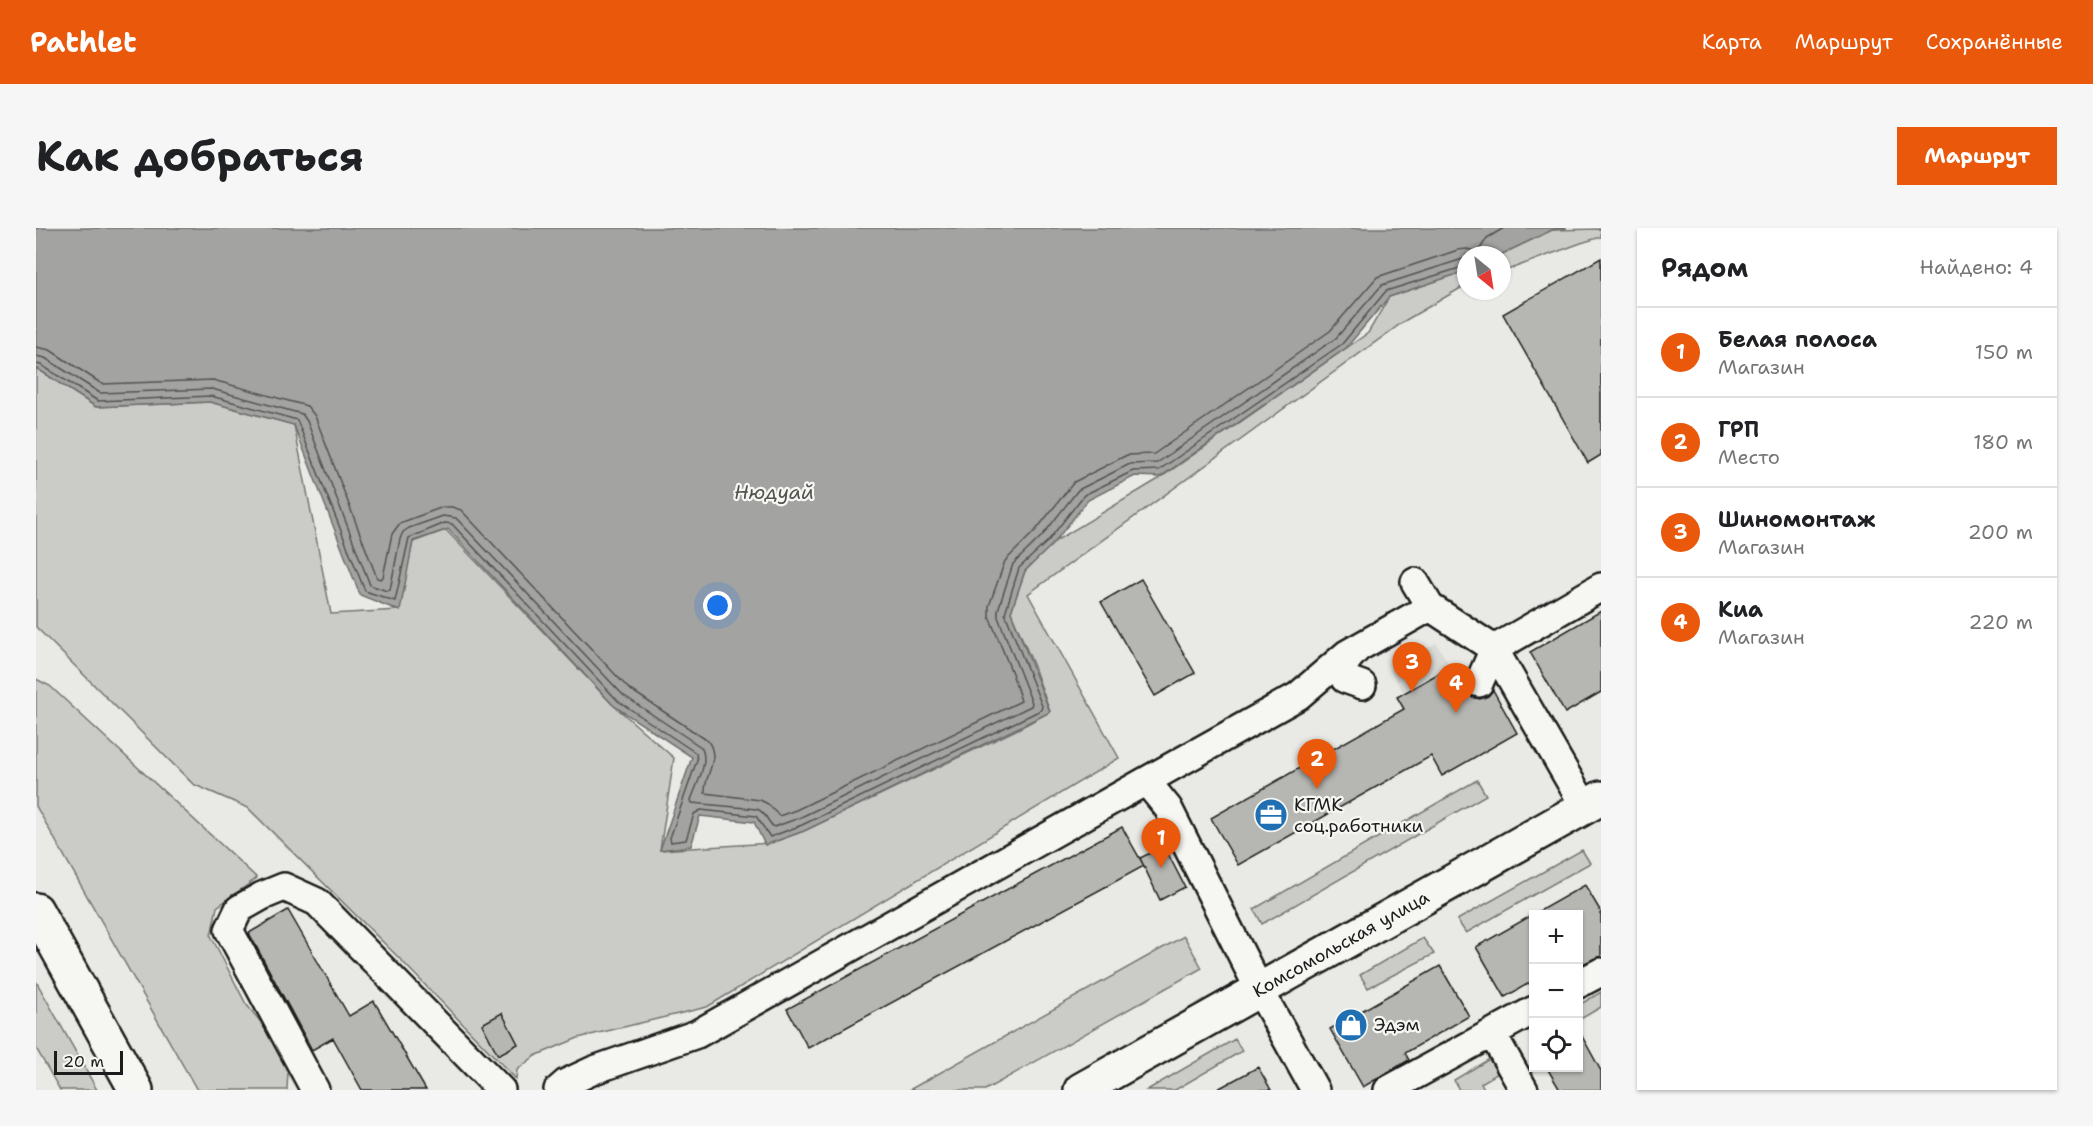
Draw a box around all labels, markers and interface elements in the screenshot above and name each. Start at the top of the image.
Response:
text: Pathlet [30,23,137,61]
text: Карта [1702,28,1762,56]
text: Маршрут [1795,28,1893,56]
text: Сохранённые [1926,28,2063,56]
button: Маршрут [1897,127,2057,185]
text: Как добраться [36,128,364,184]
north arrow [1457,246,1511,300]
text: Рядом [1661,250,1748,285]
text: Найдено: 4 [1920,254,2033,280]
text: Белая полоса [1718,325,1877,354]
text: 1 [1676,339,1685,365]
text: 150 m [1975,339,2033,365]
text: Магазин [1718,354,1805,380]
text: ГРП [1718,415,1759,444]
text: 2 [1674,429,1688,455]
text: 180 m [1973,429,2033,455]
text: Место [1718,444,1780,470]
water label: Нюдуай [734,479,814,505]
text: Шиномонтаж [1718,505,1875,534]
text: 3 [1674,519,1688,545]
text: 200 m [1968,519,2033,545]
text: Магазин [1718,534,1805,560]
your location [703,591,732,620]
text: Киа [1718,595,1763,624]
text: 4 [1674,609,1688,635]
text: 220 m [1969,609,2033,635]
text: Магазин [1718,624,1805,650]
pin: 3 [1392,642,1432,692]
pin: 4 [1436,664,1476,713]
pin: 2 [1298,740,1336,789]
place label: КГМК соц.работники [1294,793,1424,838]
office icon: КГМК соц.работники [1253,797,1289,833]
pin: 1 [1142,818,1180,868]
street label: Комсомольская улица [1248,885,1433,1003]
map controls [1529,910,1583,1072]
button: + [1529,910,1583,964]
button: − [1529,964,1583,1018]
shop icon: Эдэм [1333,1007,1369,1043]
place label: Эдэм [1374,1013,1420,1037]
button: locate [1529,1018,1583,1072]
scale bar [54,1048,123,1076]
text: 20 m [63,1051,104,1072]

